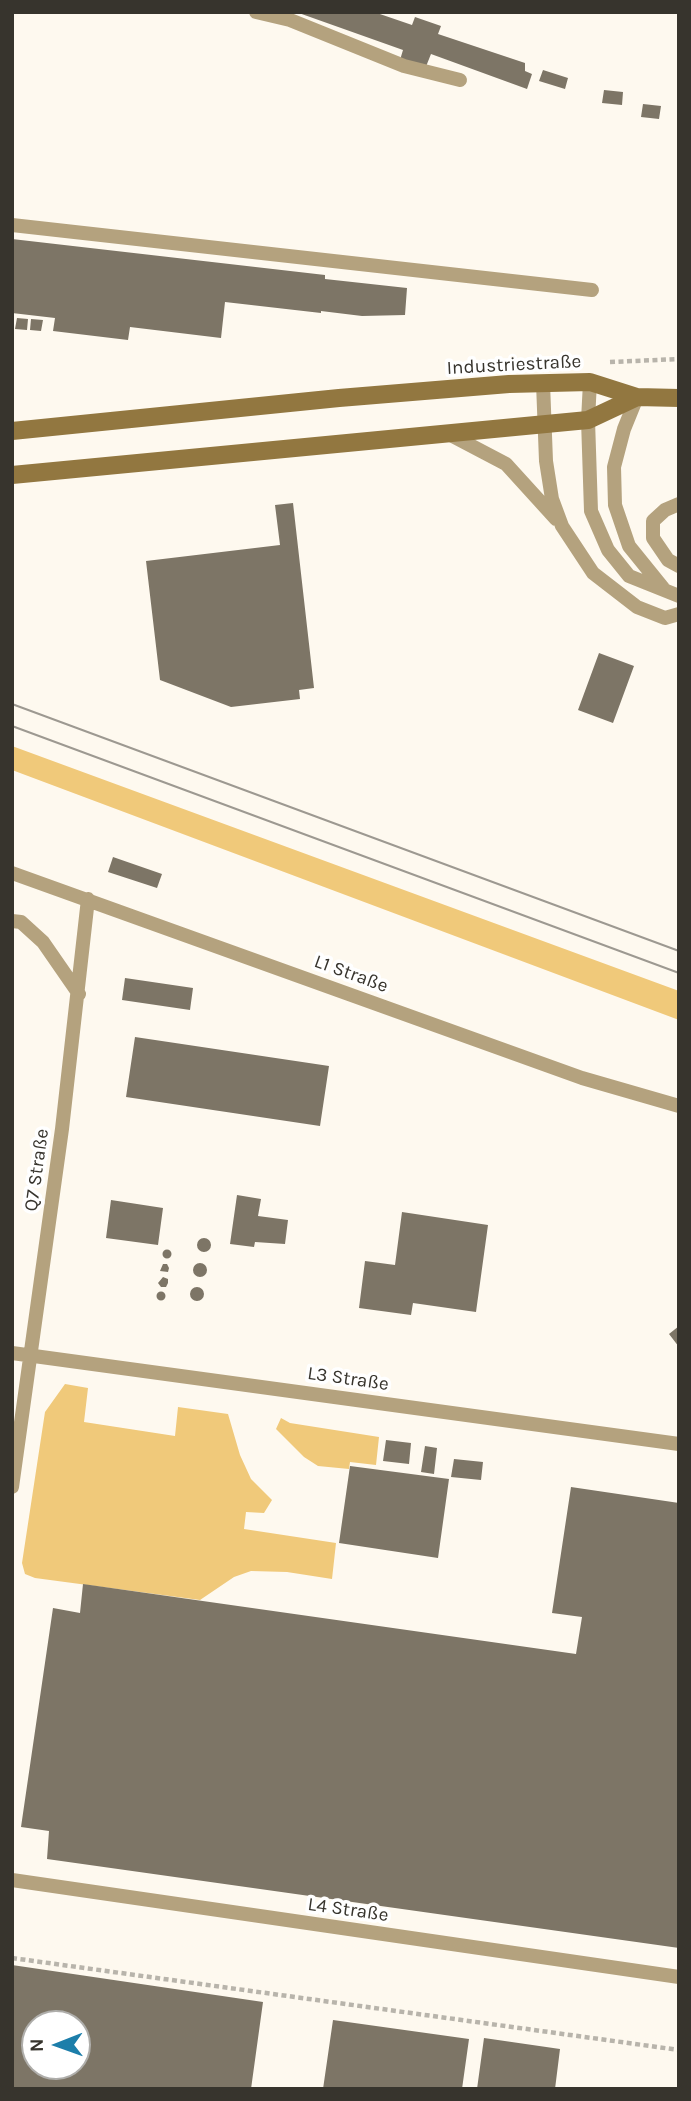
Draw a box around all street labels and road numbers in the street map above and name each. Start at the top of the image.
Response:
street label: Industriestraße [446,350,582,380]
street label: L1 Straße [311,950,391,998]
street label: Q7 Straße [20,1127,54,1213]
street label: L3 Straße [306,1362,390,1396]
street label: L4 Straße [306,1893,390,1927]

